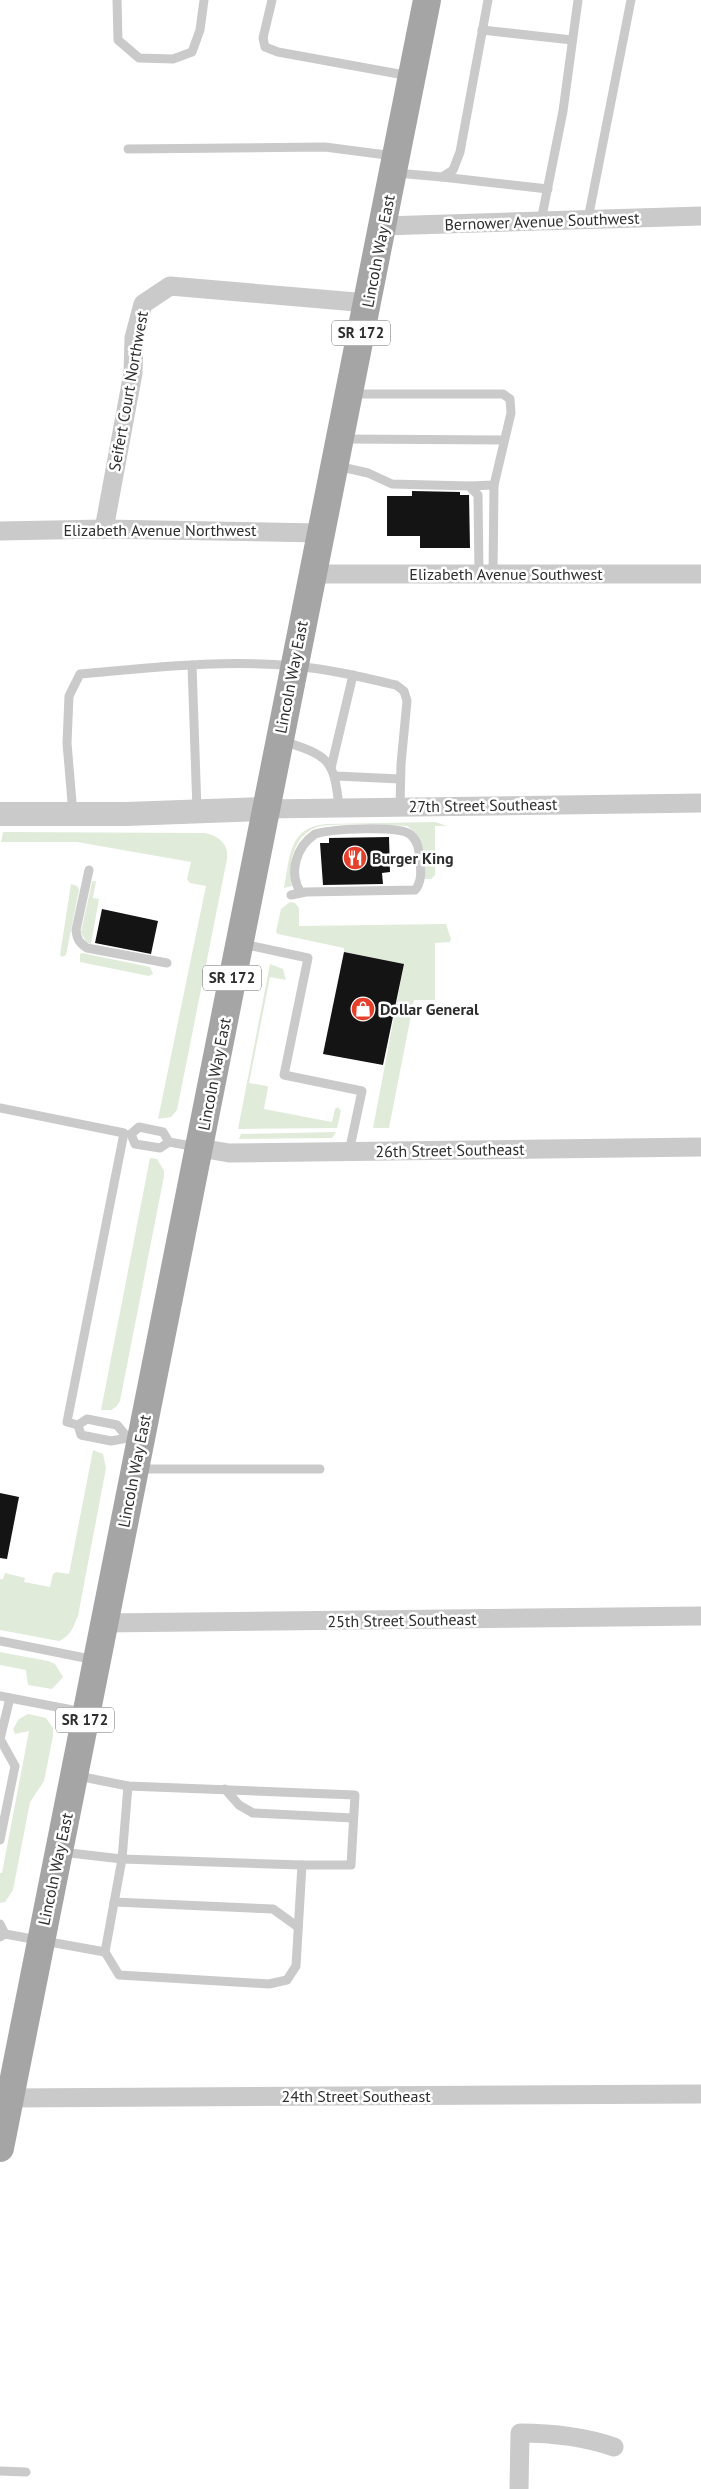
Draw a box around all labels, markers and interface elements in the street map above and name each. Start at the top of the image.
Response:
street label: Lincoln Way East [357,192,399,309]
street label: Bernower Avenue Southwest [444,208,640,234]
street label: Seifert Court Northwest [104,309,152,473]
road number: SR 172 [332,320,390,346]
street label: Elizabeth Avenue Northwest [64,520,257,540]
street label: Elizabeth Avenue Southwest [409,564,603,584]
street label: Lincoln Way East [270,618,312,735]
street label: 27th Street Southeast [408,794,558,816]
restaurant icon: Burger King [342,845,368,871]
place label: Burger King [372,848,454,868]
road number: SR 172 [203,966,261,990]
shop icon: Dollar General [350,996,376,1022]
place label: Dollar General [380,999,479,1019]
street label: Lincoln Way East [193,1015,235,1132]
street label: 26th Street Southeast [375,1139,525,1161]
street label: Lincoln Way East [113,1412,155,1529]
street label: 25th Street Southeast [327,1609,477,1631]
road number: SR 172 [56,1708,114,1732]
street label: Lincoln Way East [33,1810,77,1927]
street label: 24th Street Southeast [281,2086,431,2106]

